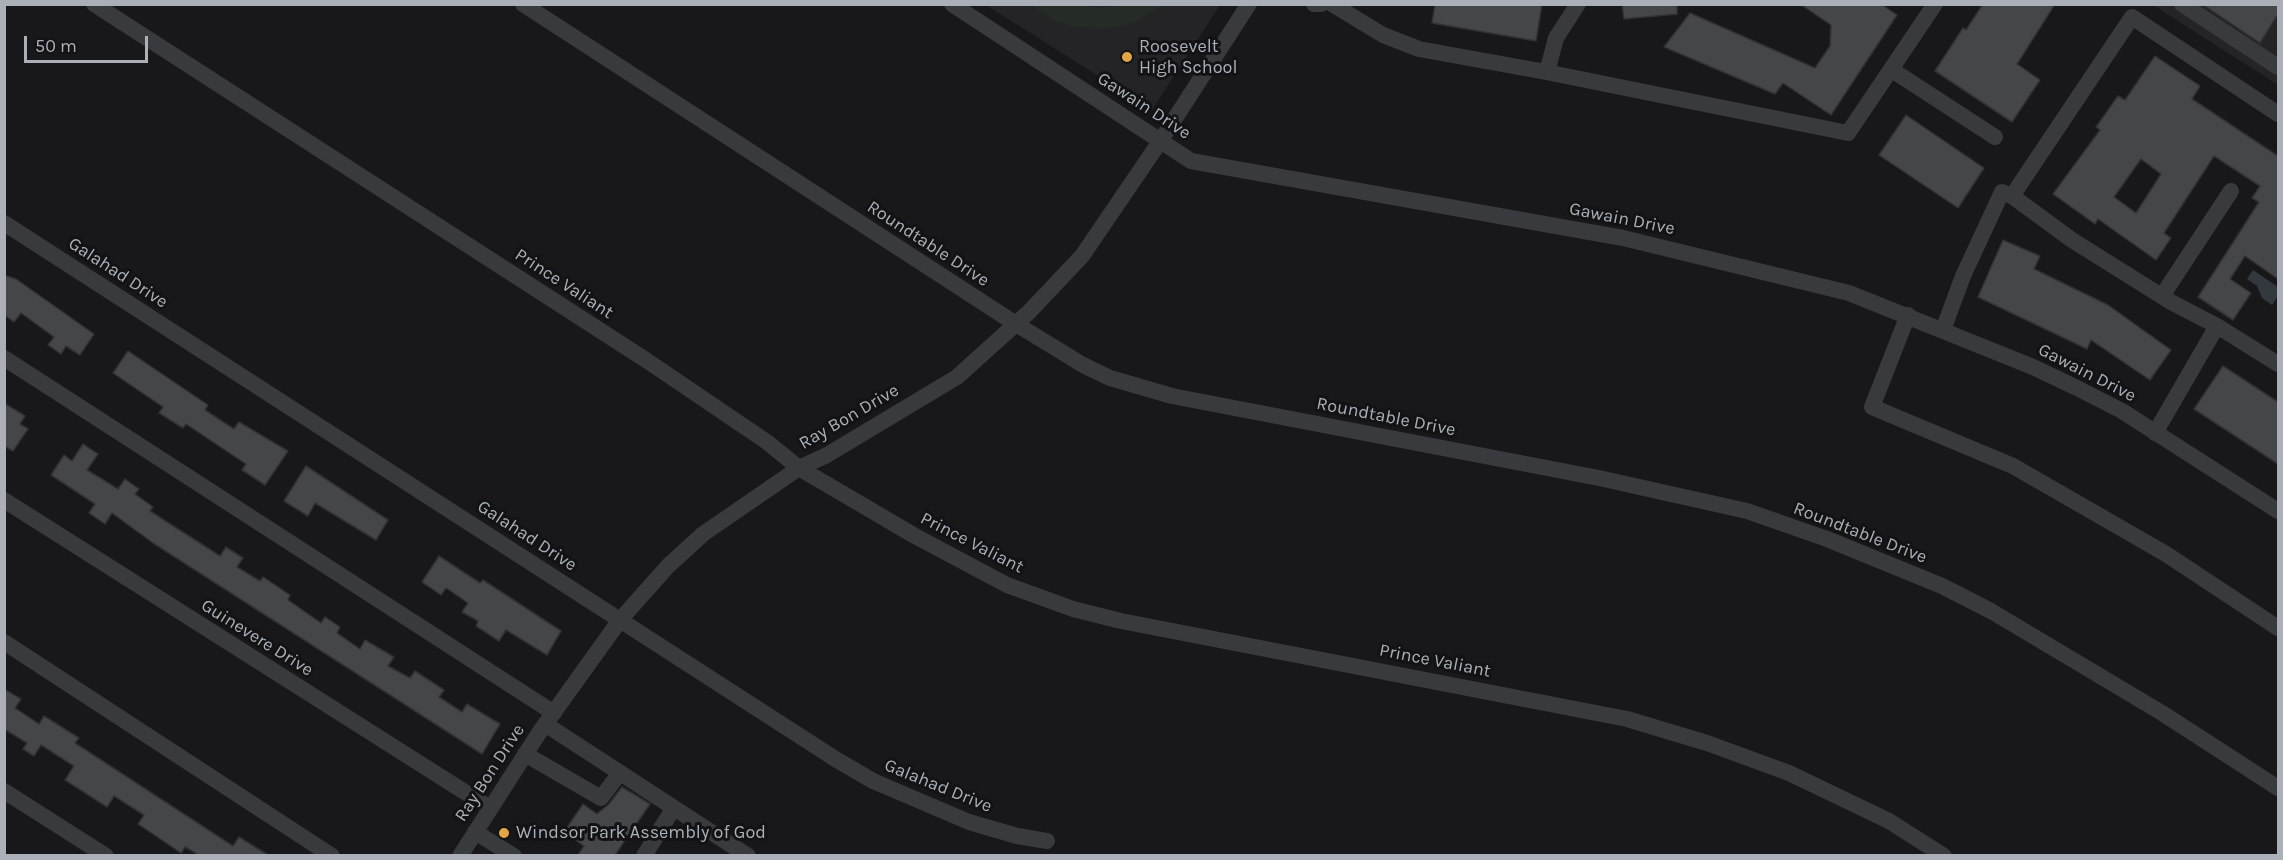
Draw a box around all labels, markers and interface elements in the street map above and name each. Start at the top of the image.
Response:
scale bar [27,24,152,62]
text: 50 m [35,35,77,57]
place label: Roosevelt High School [1139,36,1237,78]
marker: Roosevelt High School [1120,50,1134,64]
street label: Gawain Drive [1093,68,1195,144]
street label: Roundtable Drive [863,196,993,292]
street label: Gawain Drive [1567,198,1677,240]
street label: Galahad Drive [64,233,172,313]
street label: Prince Valiant [511,244,617,324]
street label: Gawain Drive [2034,339,2140,407]
street label: Ray Bon Drive [795,380,903,454]
street label: Roundtable Drive [1315,393,1457,441]
street label: Galahad Drive [473,496,581,576]
street label: Roundtable Drive [1790,498,1930,568]
street label: Prince Valiant [917,508,1027,578]
street label: Guinevere Drive [197,595,317,681]
street label: Prince Valiant [1378,640,1492,682]
street label: Ray Bon Drive [451,720,529,826]
street label: Galahad Drive [881,755,995,817]
place label: Windsor Park Assembly of God [516,822,766,844]
marker: Windsor Park Assembly of God [497,826,511,840]

